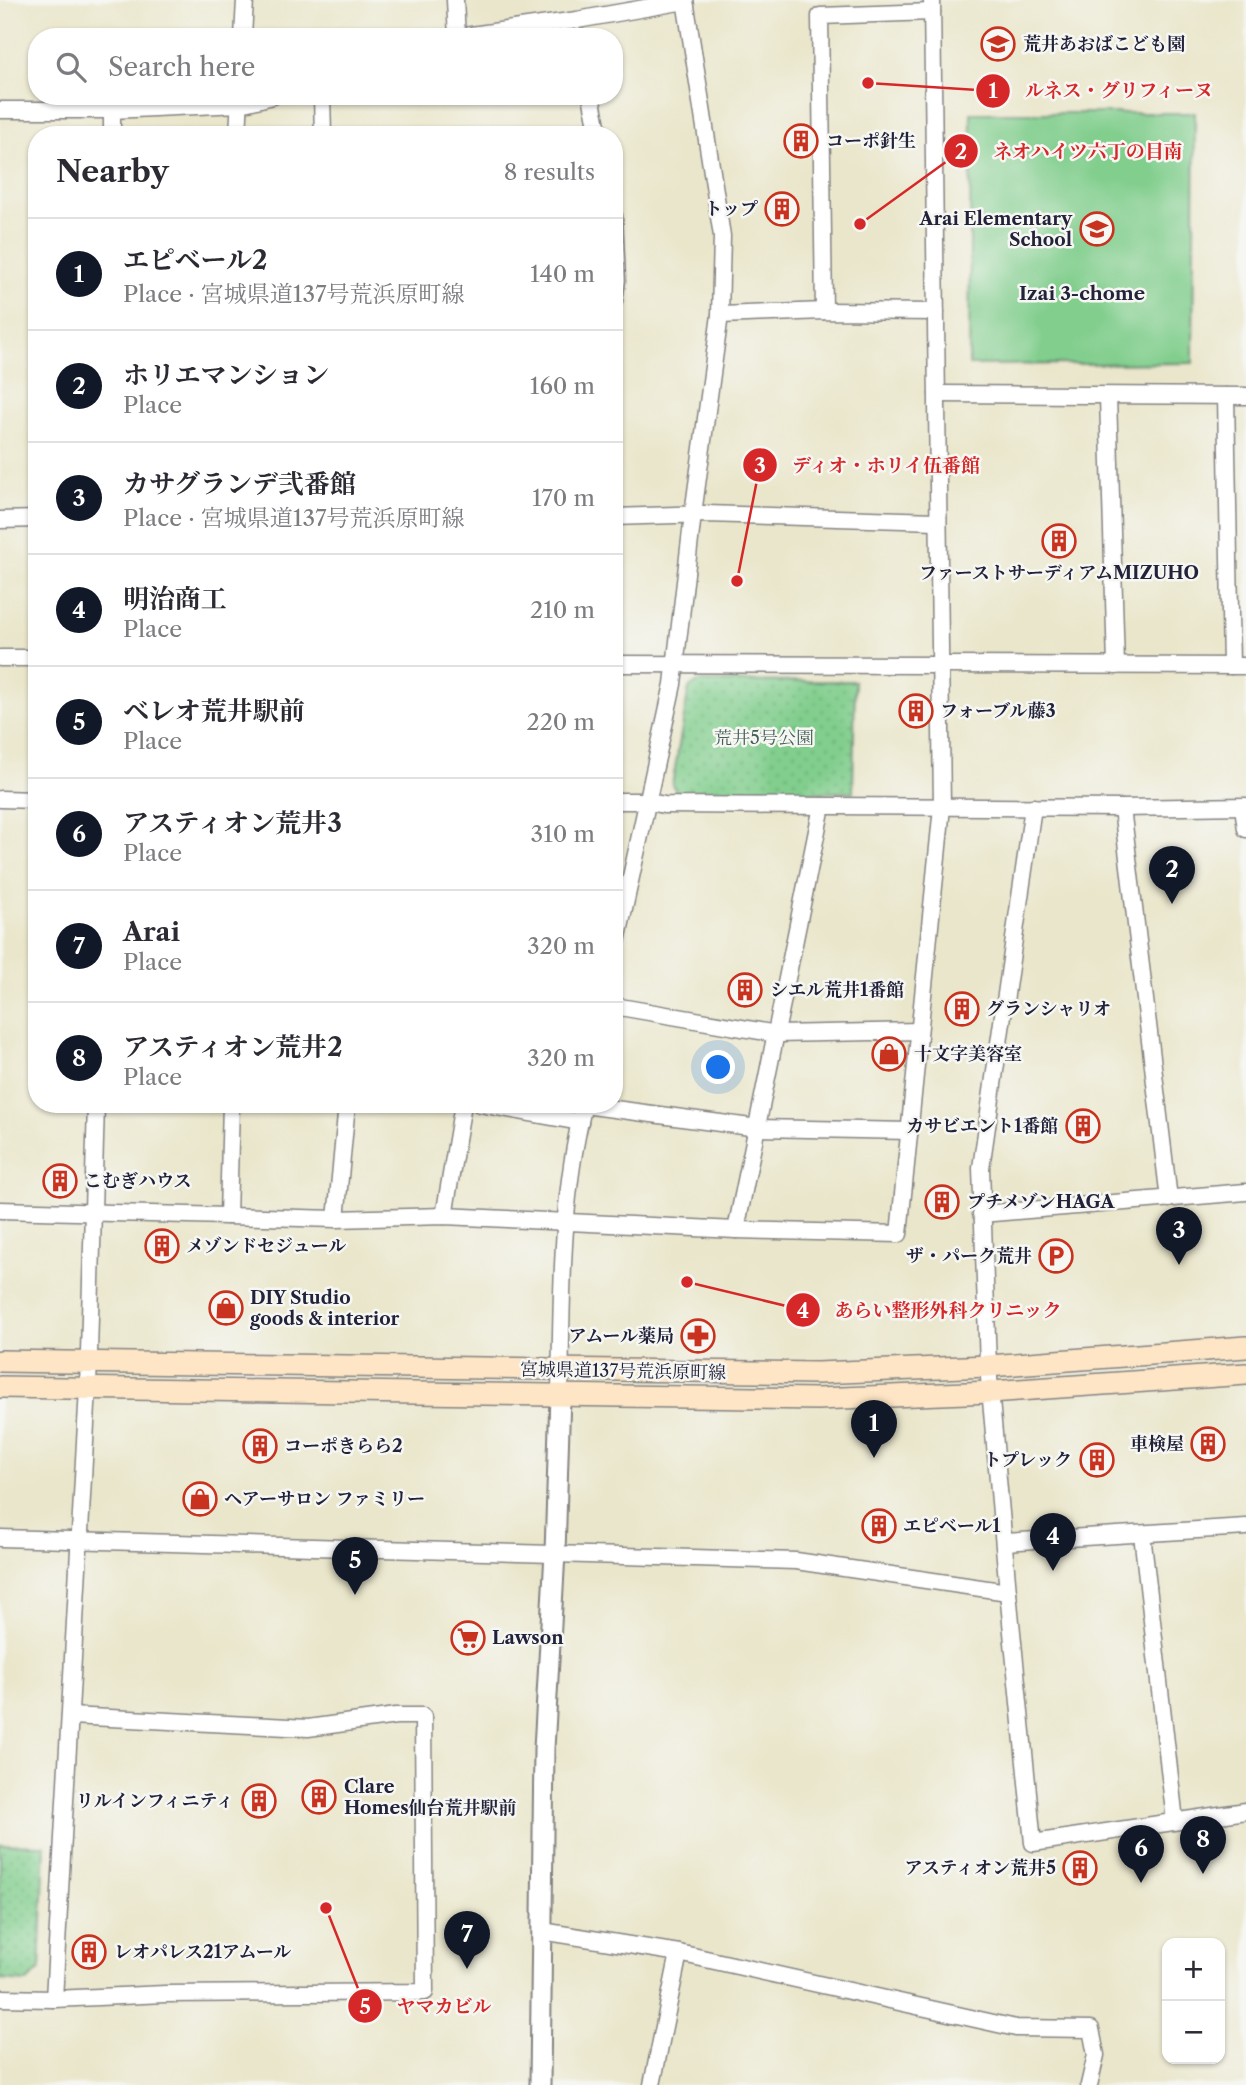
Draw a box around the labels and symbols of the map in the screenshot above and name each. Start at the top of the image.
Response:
school or university icon: 荒井あおばこども園 [979,25,1017,63]
place label: 荒井あおばこども園 [1023,33,1185,55]
callout: ルネス・グリフィーヌ [975,71,1228,111]
text: 1 [988,78,998,103]
text: ルネス・グリフィーヌ [1025,79,1213,102]
building icon: コーポ針生 [782,122,820,160]
place label: コーポ針生 [826,130,916,152]
callout: ネオハイツ六丁の目南 [944,131,1197,171]
text: 2 [955,139,967,164]
text: ネオハイツ六丁の目南 [993,140,1183,163]
building icon: トップ [763,190,801,228]
place label: トップ [705,198,758,220]
place label: Arai Elementary School [918,208,1073,251]
school or university icon: Arai Elementary School [1078,210,1116,248]
district label: Izai 3-chome [1019,282,1145,305]
callout: ディオ・ホリイ伍番館 [742,445,995,485]
text: 3 [754,453,766,478]
text: ディオ・ホリイ伍番館 [792,454,980,477]
building icon: ファーストサーディアムMIZUHO [1040,522,1078,560]
place label: ファーストサーディアムMIZUHO [919,562,1199,584]
building icon: フォーブル藤3 [897,692,935,730]
place label: フォーブル藤3 [940,700,1056,722]
park label: 荒井5号公園 [714,727,814,749]
pin: 2 [1149,846,1195,904]
building icon: シエル荒井1番館 [726,971,764,1009]
place label: シエル荒井1番館 [770,979,904,1001]
building icon: グランシャリオ [943,990,981,1028]
place label: グランシャリオ [986,998,1111,1020]
shop icon: 十文字美容室 [870,1035,908,1073]
place label: 十文字美容室 [914,1043,1022,1065]
your location [701,1050,735,1084]
building icon: カサビエント1番館 [1064,1107,1102,1145]
place label: カサビエント1番館 [906,1115,1058,1137]
building icon: こむぎハウス [41,1162,79,1200]
place label: こむぎハウス [84,1170,191,1192]
building icon: プチメゾンHAGA [923,1183,961,1221]
place label: プチメゾンHAGA [967,1191,1115,1213]
pin: 3 [1156,1207,1202,1265]
building icon: メゾンドセジュール [143,1227,181,1265]
place label: メゾンドセジュール [186,1235,346,1257]
parking icon: ザ・パーク荒井 [1037,1237,1075,1275]
place label: ザ・パーク荒井 [906,1245,1032,1267]
place label: DIY Studio goods & interior [249,1287,400,1330]
shop icon: DIY Studio goods & interior [207,1289,245,1327]
callout: あらい整形外科クリニック [785,1290,1076,1330]
text: 4 [797,1298,809,1323]
text: あらい整形外科クリニック [835,1299,1061,1322]
pharmacy icon: アムール薬局 [679,1317,717,1355]
place label: アムール薬局 [569,1325,674,1347]
street label: 宮城県道137号荒浜原町線 [520,1358,726,1384]
pin: 1 [851,1400,897,1458]
building icon: 車検屋 [1189,1425,1227,1463]
building icon: コーポきらら2 [241,1427,279,1465]
place label: 車検屋 [1130,1433,1184,1455]
place label: コーポきらら2 [284,1435,403,1457]
building icon: トプレック [1078,1441,1116,1479]
place label: トプレック [983,1449,1072,1471]
shop icon: ヘアーサロン ファミリー [181,1480,219,1518]
place label: ヘアーサロン ファミリー [224,1488,425,1510]
building icon: エピベール1 [860,1507,898,1545]
pin: 4 [1030,1513,1076,1571]
place label: エピベール1 [903,1515,1000,1537]
pin: 5 [332,1537,378,1595]
supermarket icon: Lawson [449,1619,487,1657]
place label: Lawson [492,1627,564,1649]
place label: Clare Homes仙台荒井駅前 [344,1776,517,1819]
building icon: Clare Homes仙台荒井駅前 [300,1778,338,1816]
building icon: リルインフィニティ [240,1782,278,1820]
place label: リルインフィニティ [76,1790,234,1812]
pin: 8 [1180,1816,1226,1874]
pin: 6 [1118,1825,1164,1883]
building icon: アスティオン荒井5 [1061,1849,1099,1887]
place label: アスティオン荒井5 [905,1857,1056,1879]
pin: 7 [444,1911,490,1969]
building icon: レオパレス21アムール [70,1933,108,1971]
place label: レオパレス21アムール [114,1941,291,1963]
callout: ヤマカビル [348,1986,506,2026]
text: 5 [359,1994,371,2019]
text: ヤマカビル [396,1995,492,2018]

